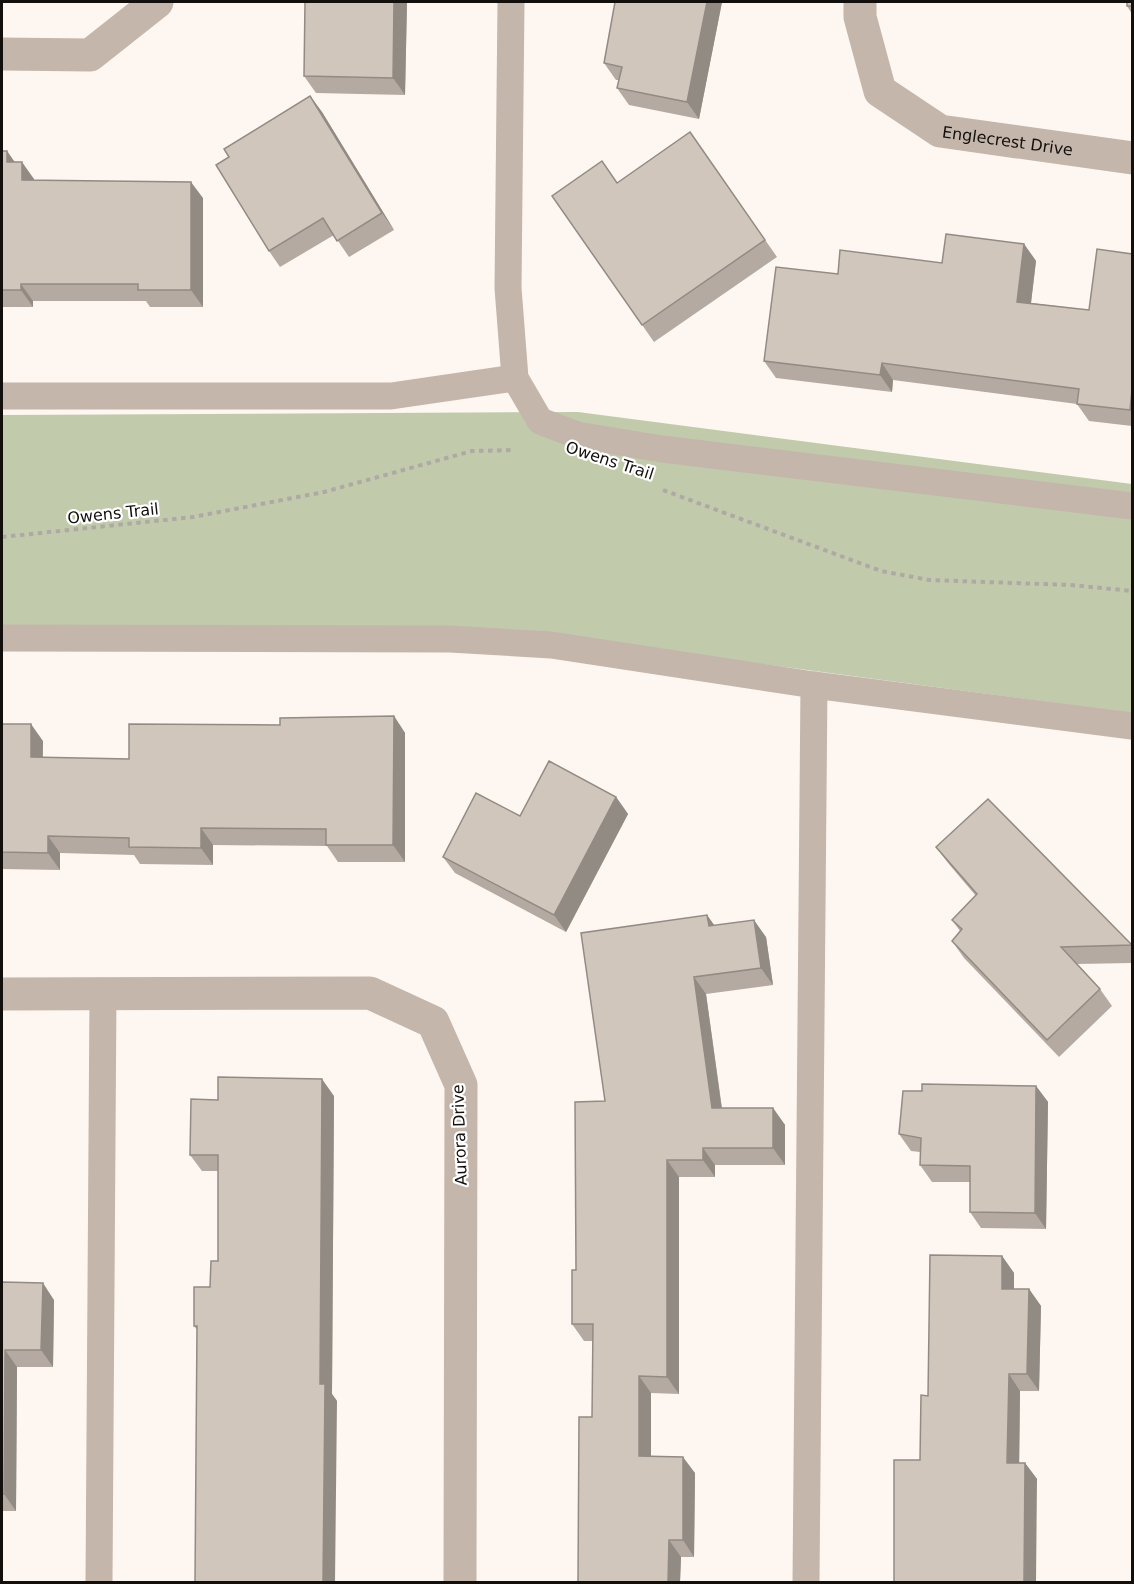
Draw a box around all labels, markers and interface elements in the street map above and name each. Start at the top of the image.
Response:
street label: Englecrest Drive [941,122,1074,160]
street label: Owens Trail [563,437,656,484]
street label: Owens Trail [66,499,160,528]
street label: Aurora Drive [448,1084,471,1186]

